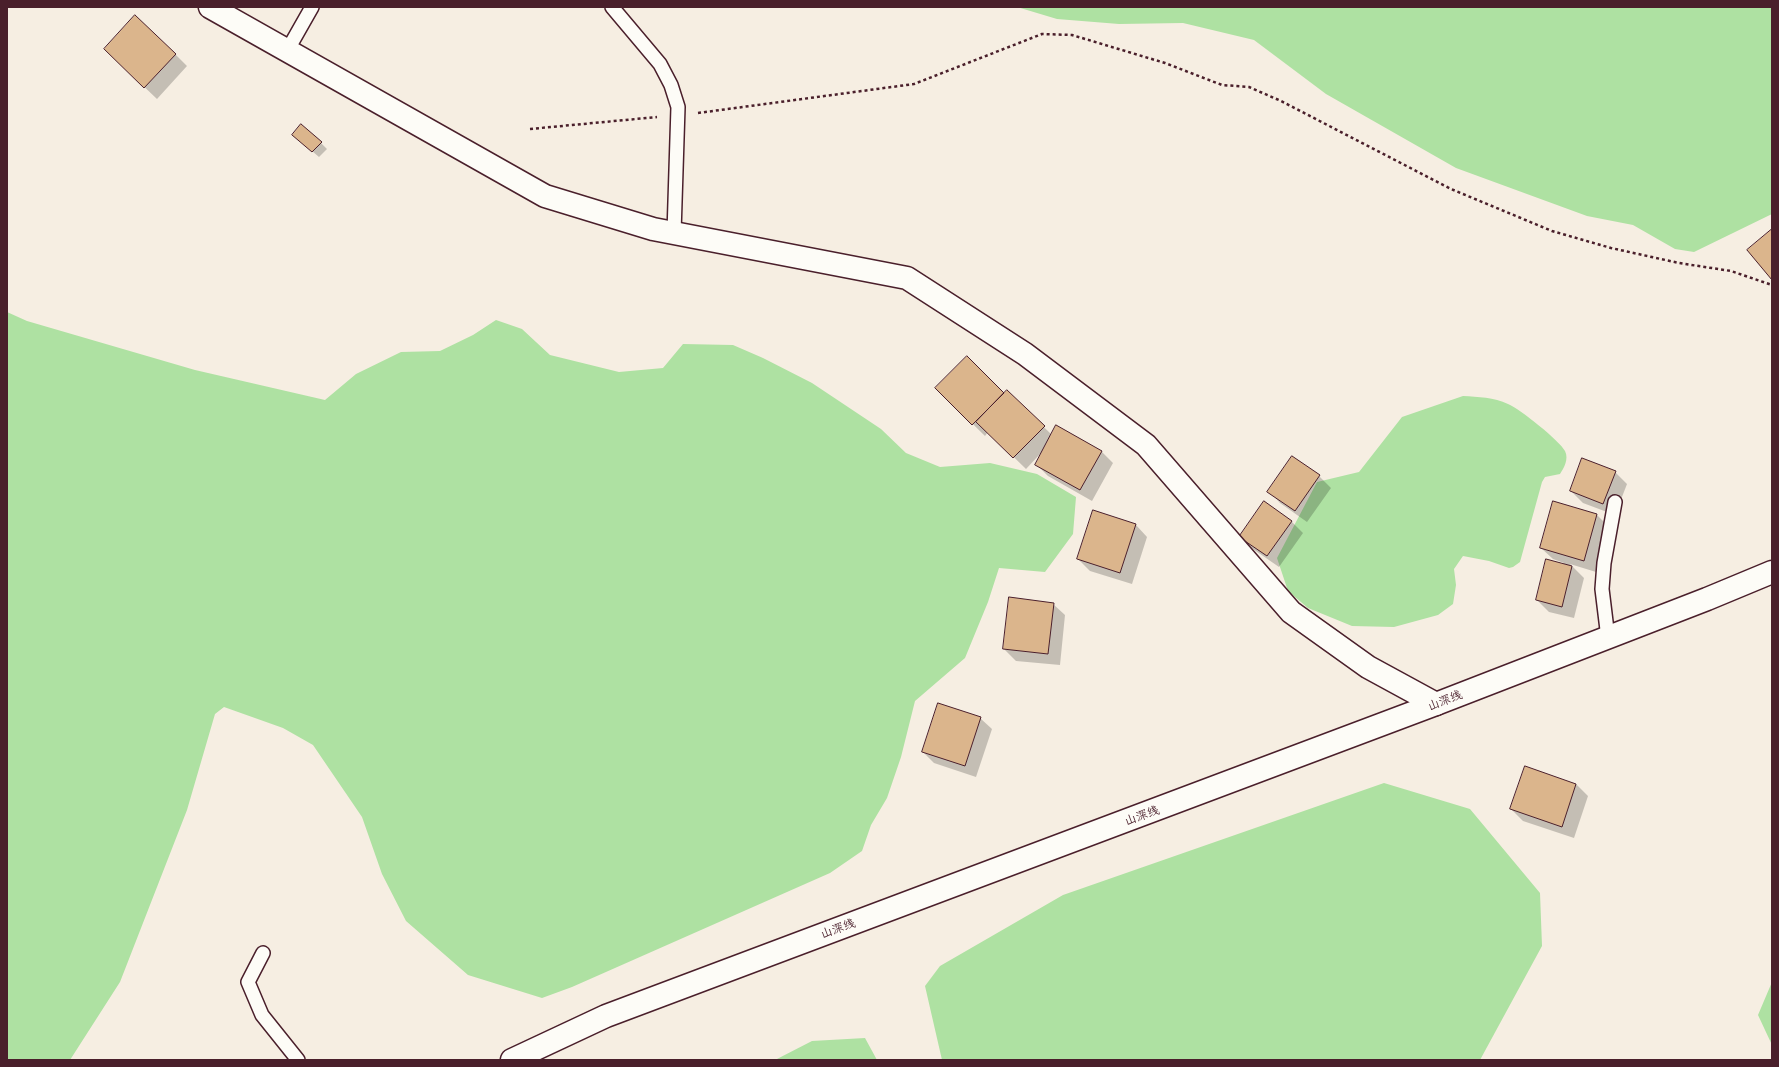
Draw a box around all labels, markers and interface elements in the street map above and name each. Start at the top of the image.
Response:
street label: 山深线 [1426,688,1464,714]
street label: 山深线 [1123,803,1161,829]
street label: 山深线 [819,916,857,942]

